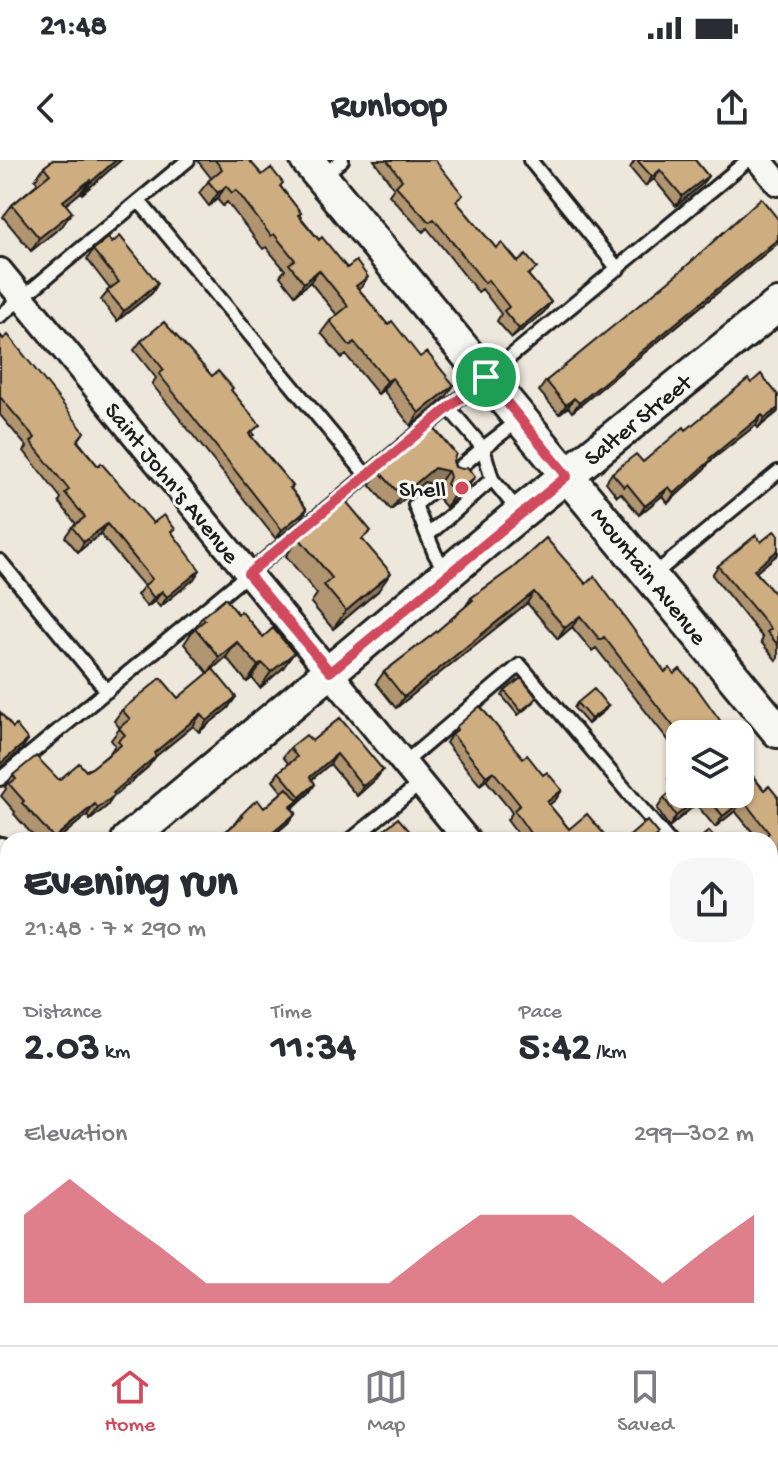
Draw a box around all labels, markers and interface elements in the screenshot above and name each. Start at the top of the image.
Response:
text: 21:48 [40,11,107,46]
icon: back [24,86,68,130]
icon: share [710,86,754,130]
text: Runloop [331,87,447,130]
pin [452,343,520,411]
icon: arrive [464,355,508,399]
street label: Salter Street [580,368,701,474]
street label: Saint John's Avenue [96,398,244,571]
place label: Shell [399,477,446,506]
marker: Shell [453,479,471,497]
street label: Mountain Avenue [583,502,712,653]
map controls [666,720,754,808]
button: layers [666,720,754,808]
button: share [670,858,754,942]
text: Evening run [24,859,237,911]
text: 21:48 · 7 × 290 m [24,915,206,946]
text: Distance [24,1000,102,1026]
text: Time [271,1000,312,1026]
text: Pace [519,1000,562,1026]
text: 2.03 [24,1026,100,1073]
text: 11:34 [271,1026,356,1073]
text: 5:42 [519,1026,591,1073]
text: km [100,1040,130,1066]
text: /km [591,1040,627,1066]
text: Elevation [24,1120,127,1151]
text: 299–302 m [634,1120,754,1151]
tab: Home [104,1365,155,1439]
tab: Map [364,1365,408,1439]
tab: Saved [617,1365,674,1439]

